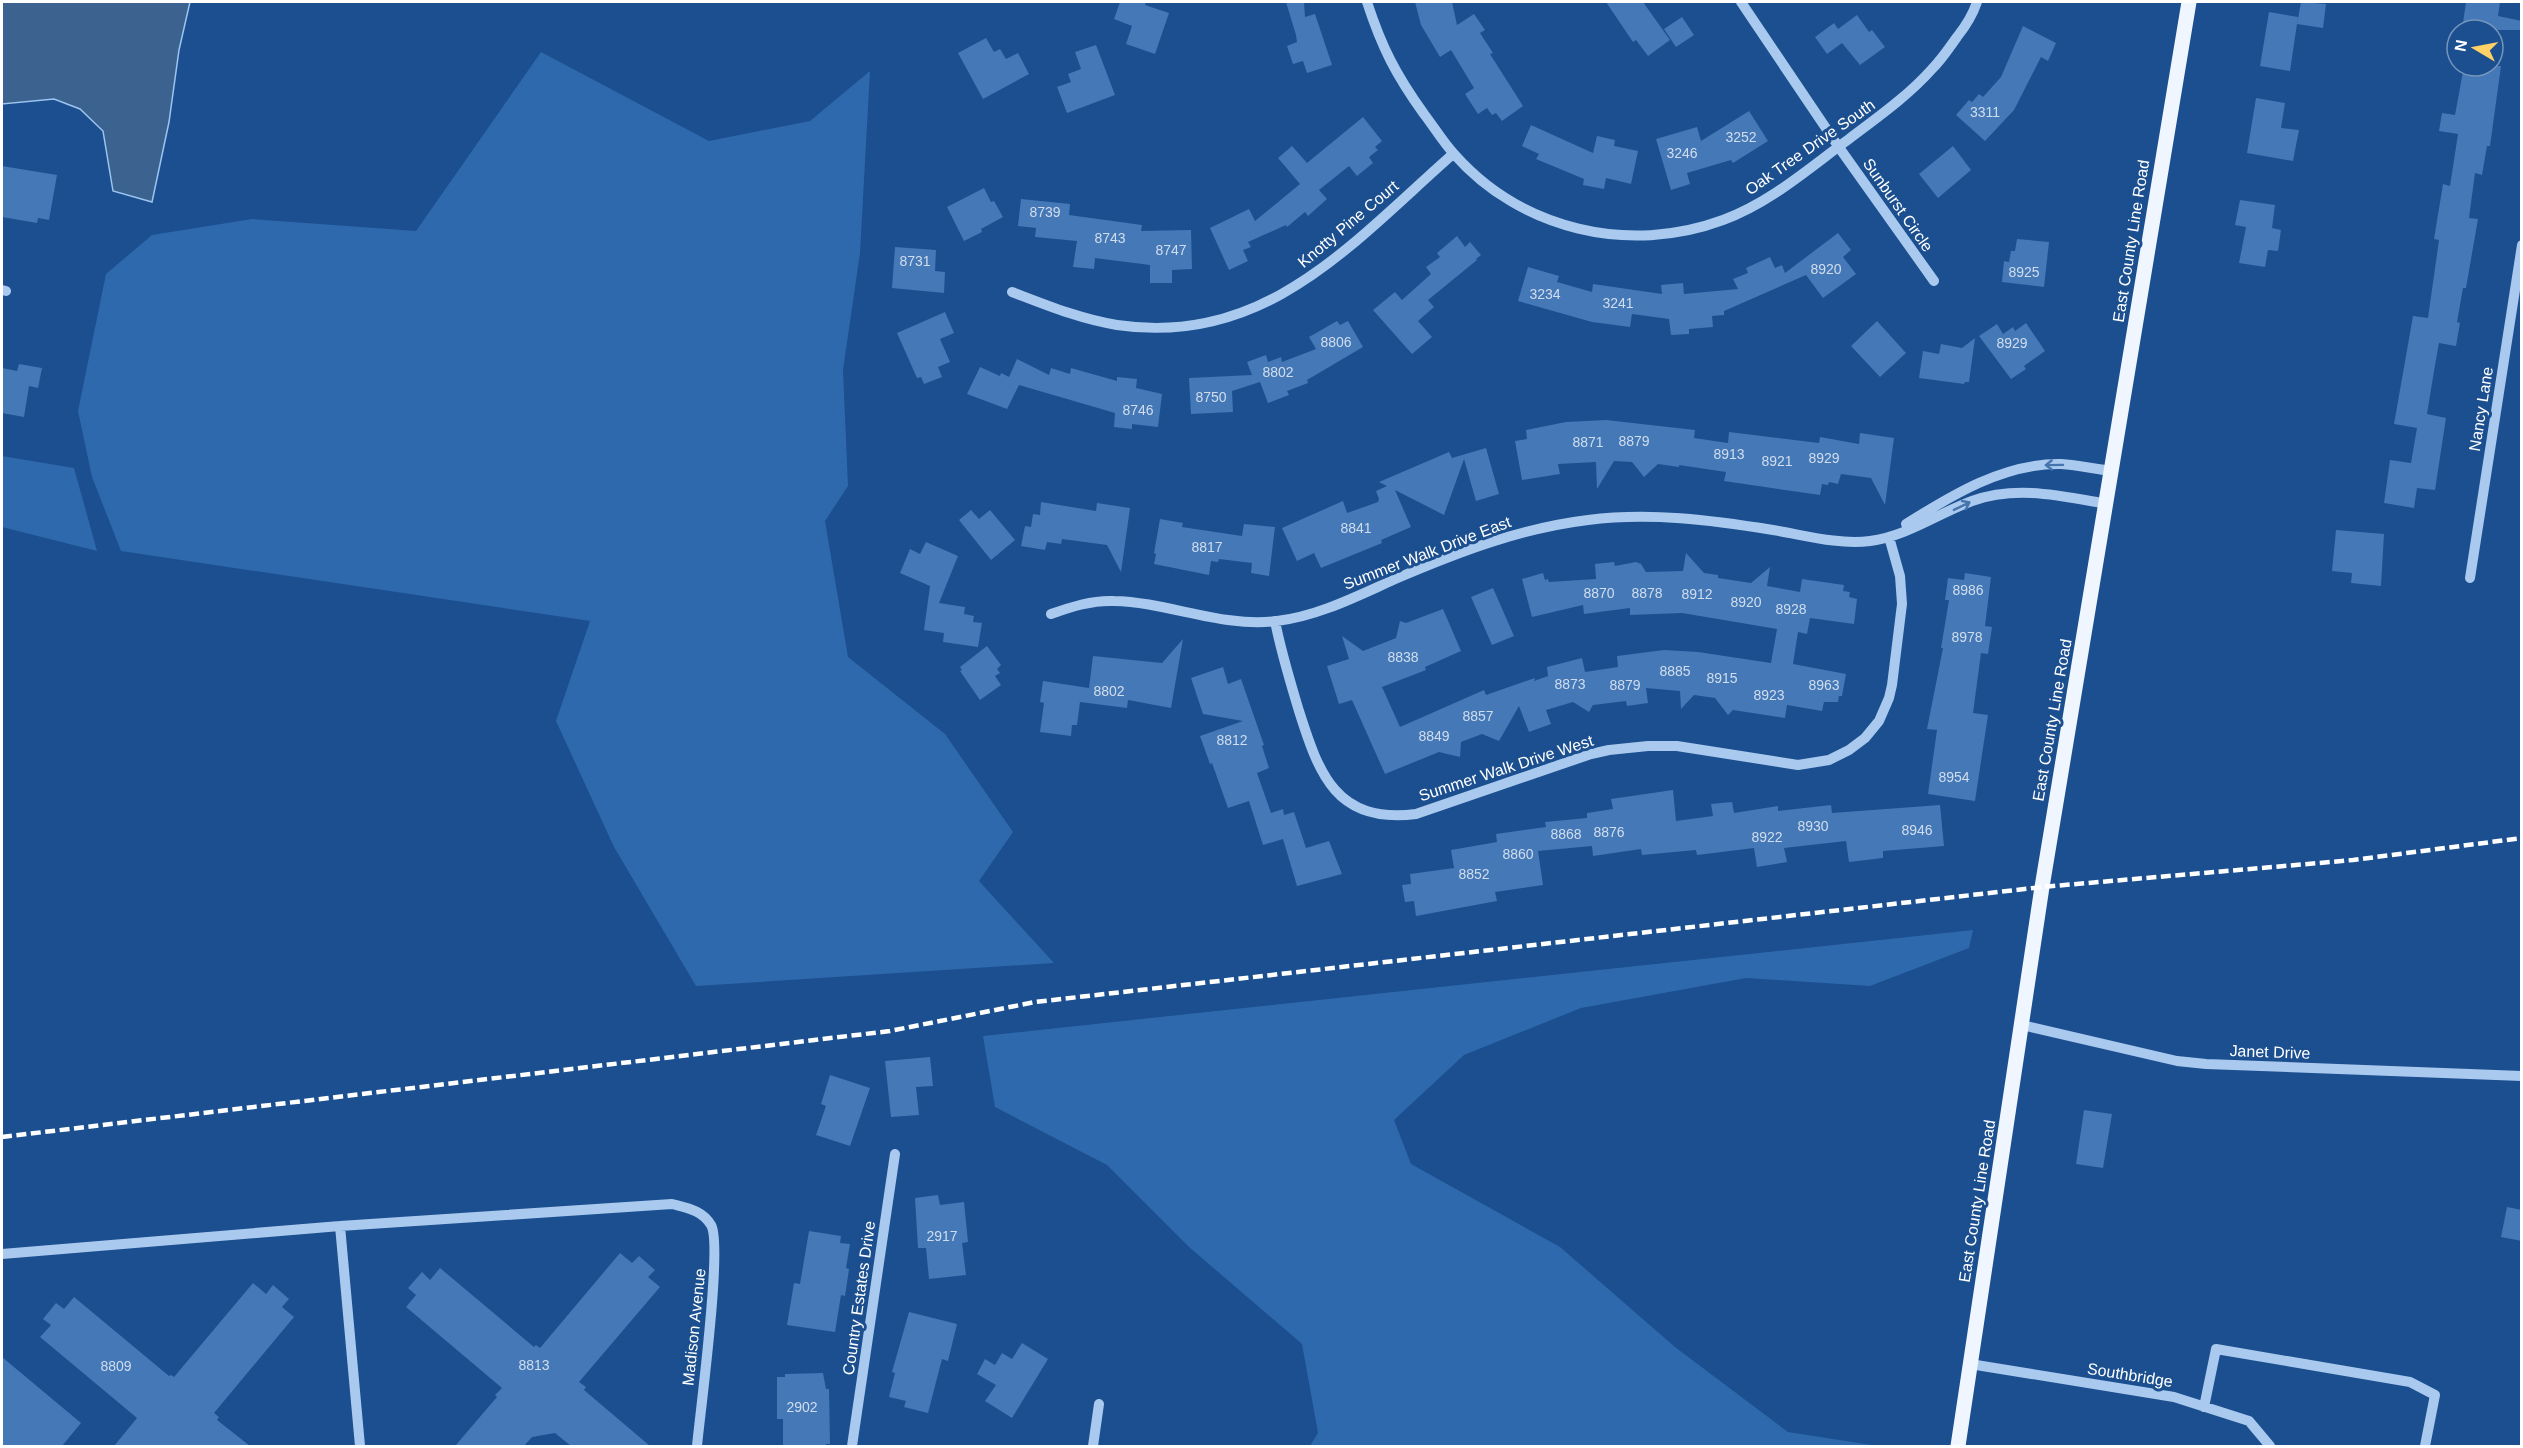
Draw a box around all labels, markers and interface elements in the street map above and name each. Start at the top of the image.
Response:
north arrow [2445,18,2505,78]
text: N [2451,38,2470,53]
street label: Oak Tree Drive South [1742,96,1878,198]
house number: 3311 [1970,104,2000,120]
house number: 3252 [1725,129,1757,145]
house number: 3246 [1666,145,1698,161]
street label: Sunburst Circle [1860,155,1936,255]
street label: East County Line Road [2110,158,2152,324]
street label: Knotty Pine Court [1295,177,1402,271]
house number: 8739 [1029,204,1061,220]
house number: 8743 [1094,230,1126,246]
house number: 8747 [1155,242,1187,258]
house number: 8731 [899,253,931,269]
house number: 8920 [1810,261,1842,277]
house number: 8925 [2008,264,2040,280]
house number: 3234 [1529,286,1561,302]
house number: 3241 [1602,295,1634,311]
house number: 8806 [1320,334,1352,350]
house number: 8929 [1996,335,2028,351]
house number: 8802 [1262,364,1294,380]
street label: Nancy Lane [2466,365,2496,452]
house number: 8750 [1195,389,1227,405]
house number: 8746 [1122,402,1154,418]
house number: 8879 [1618,433,1650,449]
house number: 8871 [1572,434,1604,450]
house number: 8913 [1713,446,1745,462]
house number: 8929 [1808,450,1840,466]
house number: 8921 [1761,453,1793,469]
one-way arrow [2045,459,2064,470]
one-way arrow [1953,500,1971,511]
street label: Summer Walk Drive East [1341,513,1514,593]
house number: 8841 [1340,520,1372,536]
house number: 8817 [1191,539,1223,555]
house number: 8986 [1952,582,1984,598]
house number: 8870 [1583,585,1615,601]
house number: 8878 [1631,585,1663,601]
house number: 8912 [1681,586,1713,602]
house number: 8920 [1730,594,1762,610]
house number: 8928 [1775,601,1807,617]
house number: 8978 [1951,629,1983,645]
street label: East County Line Road [2029,638,2075,802]
house number: 8838 [1387,649,1419,665]
house number: 8885 [1659,663,1691,679]
house number: 8915 [1706,670,1738,686]
house number: 8873 [1554,676,1586,692]
house number: 8879 [1609,677,1641,693]
house number: 8963 [1808,677,1840,693]
house number: 8802 [1093,683,1125,699]
house number: 8923 [1753,687,1785,703]
house number: 8857 [1462,708,1494,724]
house number: 8849 [1418,728,1450,744]
house number: 8812 [1216,732,1248,748]
street label: Summer Walk Drive West [1417,732,1596,804]
house number: 8954 [1938,769,1970,785]
house number: 8930 [1797,818,1829,834]
house number: 8946 [1901,822,1933,838]
house number: 8876 [1593,824,1625,840]
house number: 8868 [1550,826,1582,842]
house number: 8922 [1751,829,1783,845]
house number: 8860 [1502,846,1534,862]
house number: 8852 [1458,866,1490,882]
street label: Janet Drive [2229,1042,2311,1062]
street label: East County Line Road [1956,1118,1998,1284]
street label: Country Estates Drive [840,1220,878,1376]
house number: 2917 [926,1228,958,1244]
street label: Madison Avenue [679,1267,709,1387]
house number: 8813 [518,1357,550,1373]
house number: 8809 [100,1358,132,1374]
street label: Southbridge [2086,1360,2174,1390]
house number: 2902 [786,1399,818,1415]

